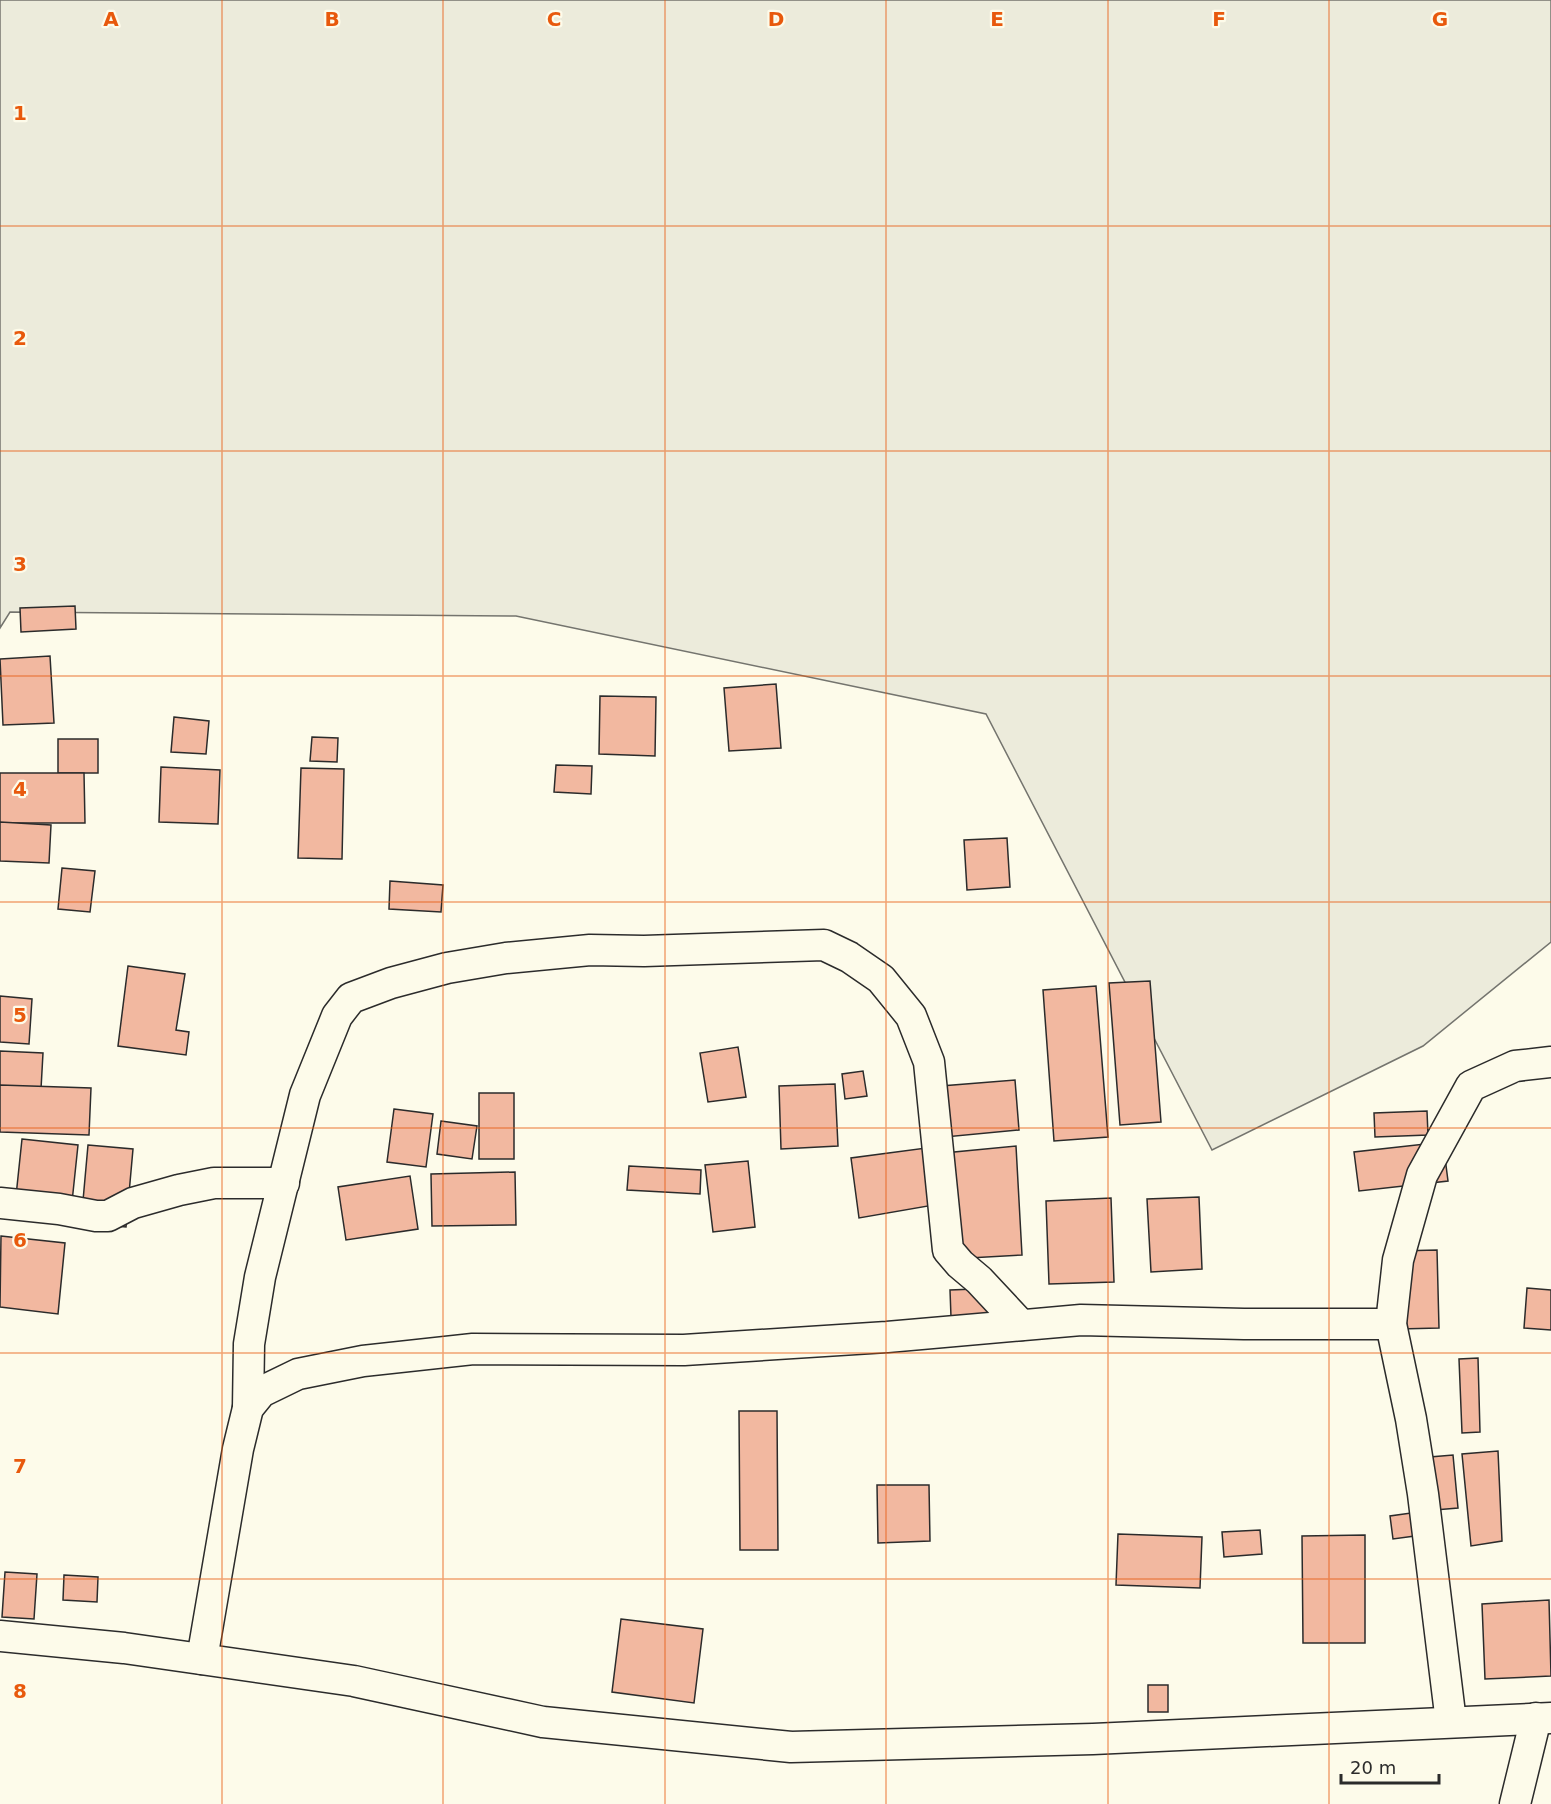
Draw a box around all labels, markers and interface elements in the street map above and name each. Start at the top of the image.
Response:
text: A [103,7,119,31]
text: B [324,7,340,31]
text: C [547,7,561,31]
text: D [768,7,784,31]
text: E [990,7,1004,31]
text: F [1212,7,1226,31]
text: G [1432,7,1448,31]
text: 1 [13,101,27,125]
text: 2 [13,326,27,350]
text: 3 [13,552,27,576]
text: 4 [13,777,27,801]
text: 5 [13,1003,27,1027]
text: 6 [13,1228,27,1252]
text: 7 [13,1454,27,1478]
text: 8 [13,1679,27,1703]
scale bar [1341,1747,1438,1785]
text: 20 m [1350,1757,1396,1778]

